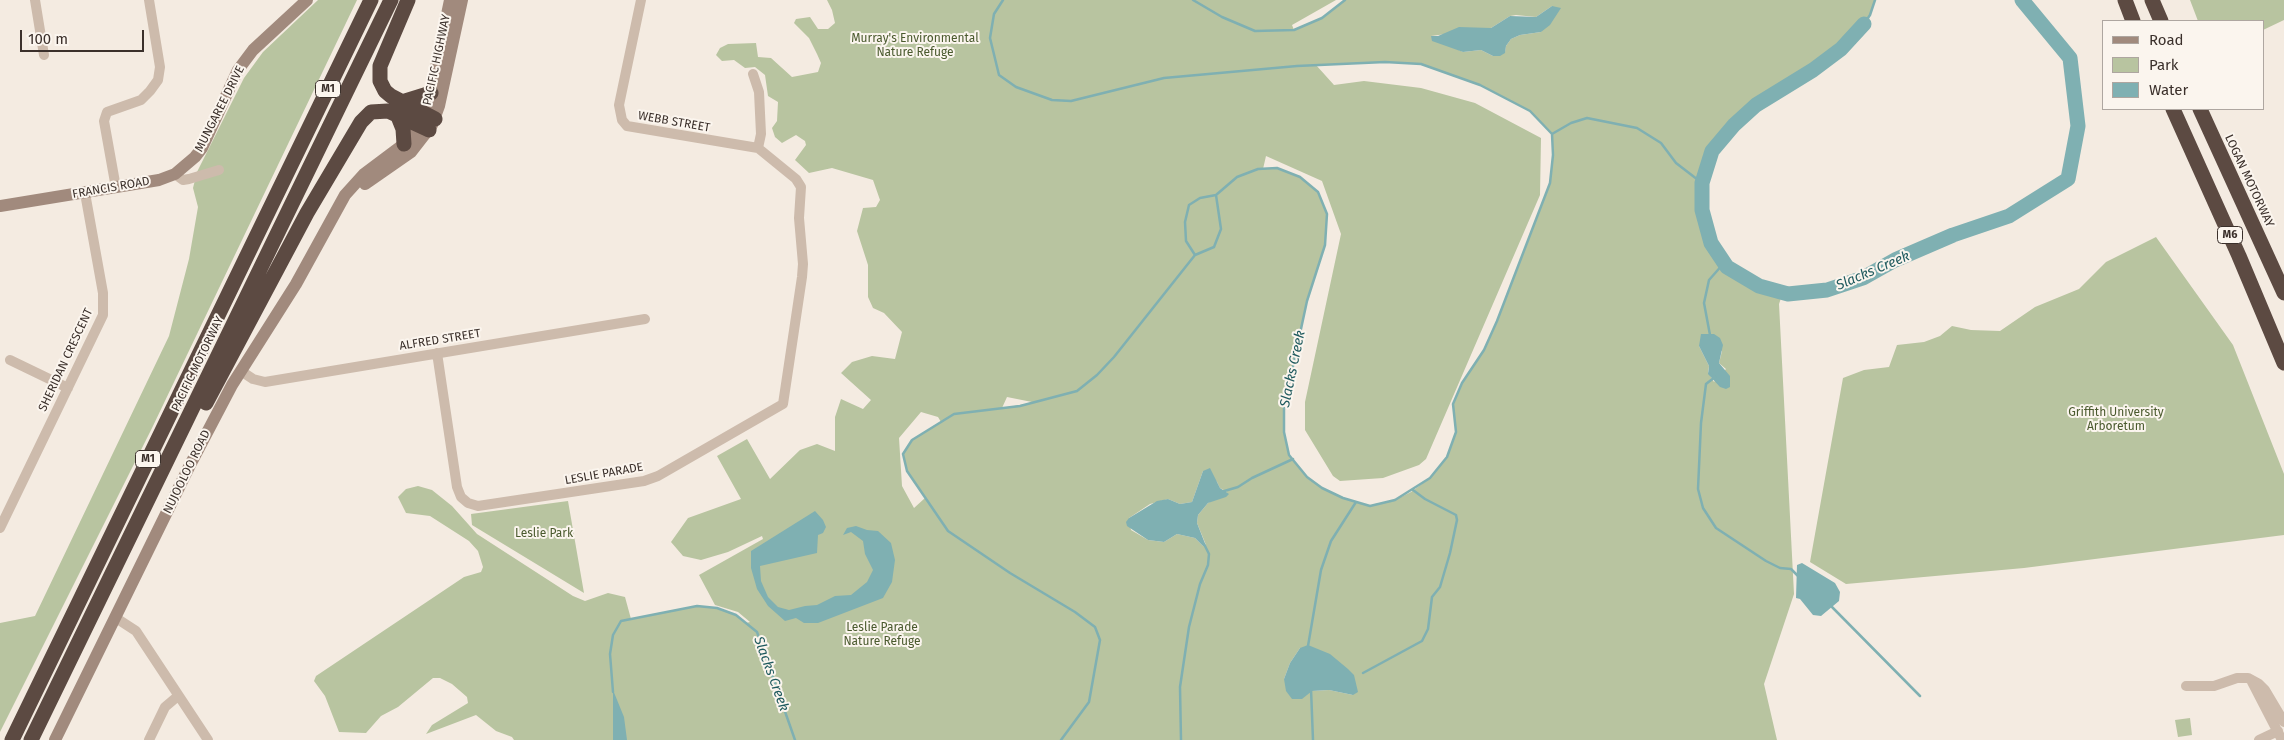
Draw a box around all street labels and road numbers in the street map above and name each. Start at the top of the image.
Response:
street label: PACIFIC HIGHWAY [420,13,454,107]
street label: MUNGAREE DRIVE [192,63,248,155]
road number: M1 [316,80,340,98]
street label: WEBB STREET [637,109,711,135]
street label: LOGAN MOTORWAY [2221,132,2277,230]
street label: FRANCIS ROAD [71,174,151,202]
road number: M6 [2218,226,2242,244]
street label: SHERIDAN CRESCENT [36,306,96,414]
street label: PACIFIC MOTORWAY [169,314,227,414]
street label: ALFRED STREET [398,326,482,354]
street label: NUJOOLOO ROAD [160,428,214,516]
road number: M1 [136,450,160,468]
street label: LESLIE PARADE [564,460,644,488]

